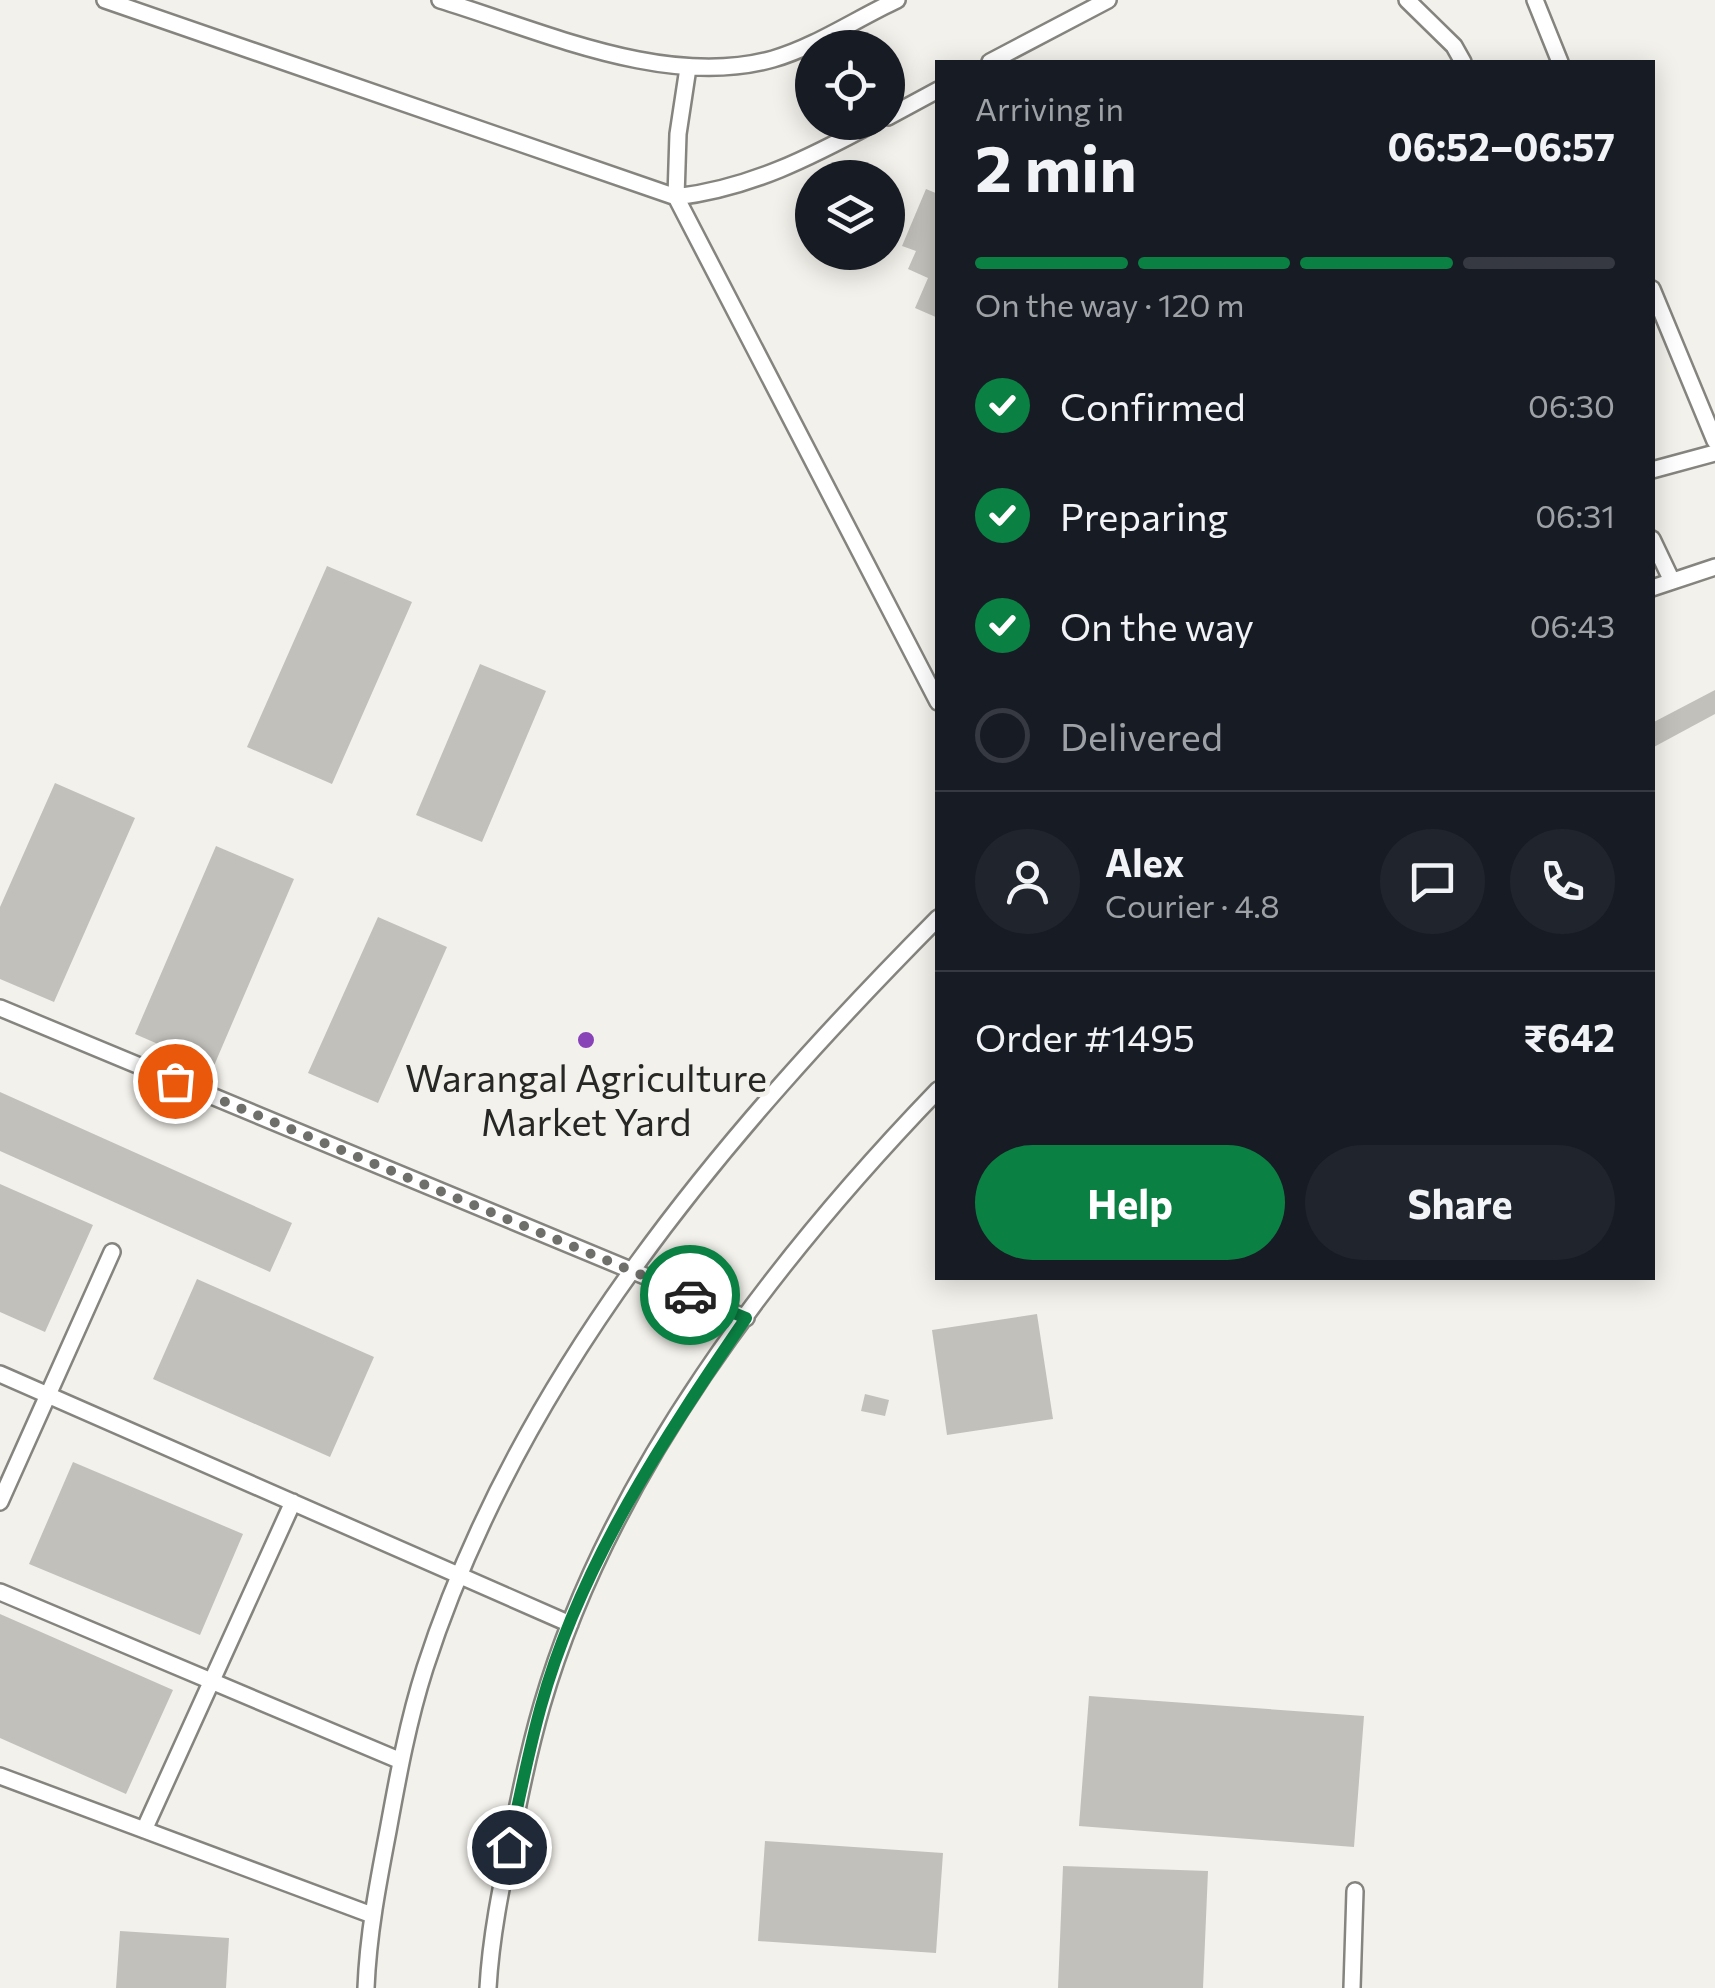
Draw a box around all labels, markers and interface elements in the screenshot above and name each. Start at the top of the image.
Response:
map controls [795,30,905,270]
button: locate [795,30,905,140]
text: Arriving in [975,88,1124,128]
text: 06:52–06:57 [1387,122,1615,169]
text: 2 min [975,126,1137,205]
button: layers [795,160,905,270]
text: On the way · 120 m [975,284,1244,324]
icon: check [975,378,1030,433]
text: Confirmed [1060,382,1246,429]
text: 06:30 [1528,385,1615,425]
icon: check [975,488,1030,543]
text: Preparing [1060,492,1228,539]
text: 06:31 [1535,495,1615,535]
icon: check [975,598,1030,653]
text: On the way [1060,602,1254,649]
text: 06:43 [1530,605,1615,645]
text: Delivered [1060,712,1223,759]
button: person [975,829,1080,934]
button: chat [1380,829,1485,934]
button: phone [1510,829,1615,934]
text: Alex [1105,838,1184,885]
text: Courier · 4.8 [1105,885,1280,925]
text: Order #1495 [975,1013,1195,1060]
text: ₹642 [1523,1013,1615,1060]
marker: Warangal Agriculture Market Yard [575,1029,597,1051]
pin [133,1039,218,1124]
place label: Warangal Agriculture Market Yard [405,1053,767,1144]
icon: bag [148,1054,203,1109]
button: Help [975,1145,1285,1260]
button: Share [1305,1145,1615,1260]
courier [640,1245,740,1345]
icon: car [663,1268,718,1323]
pin [467,1805,552,1890]
icon: home [482,1820,537,1875]

